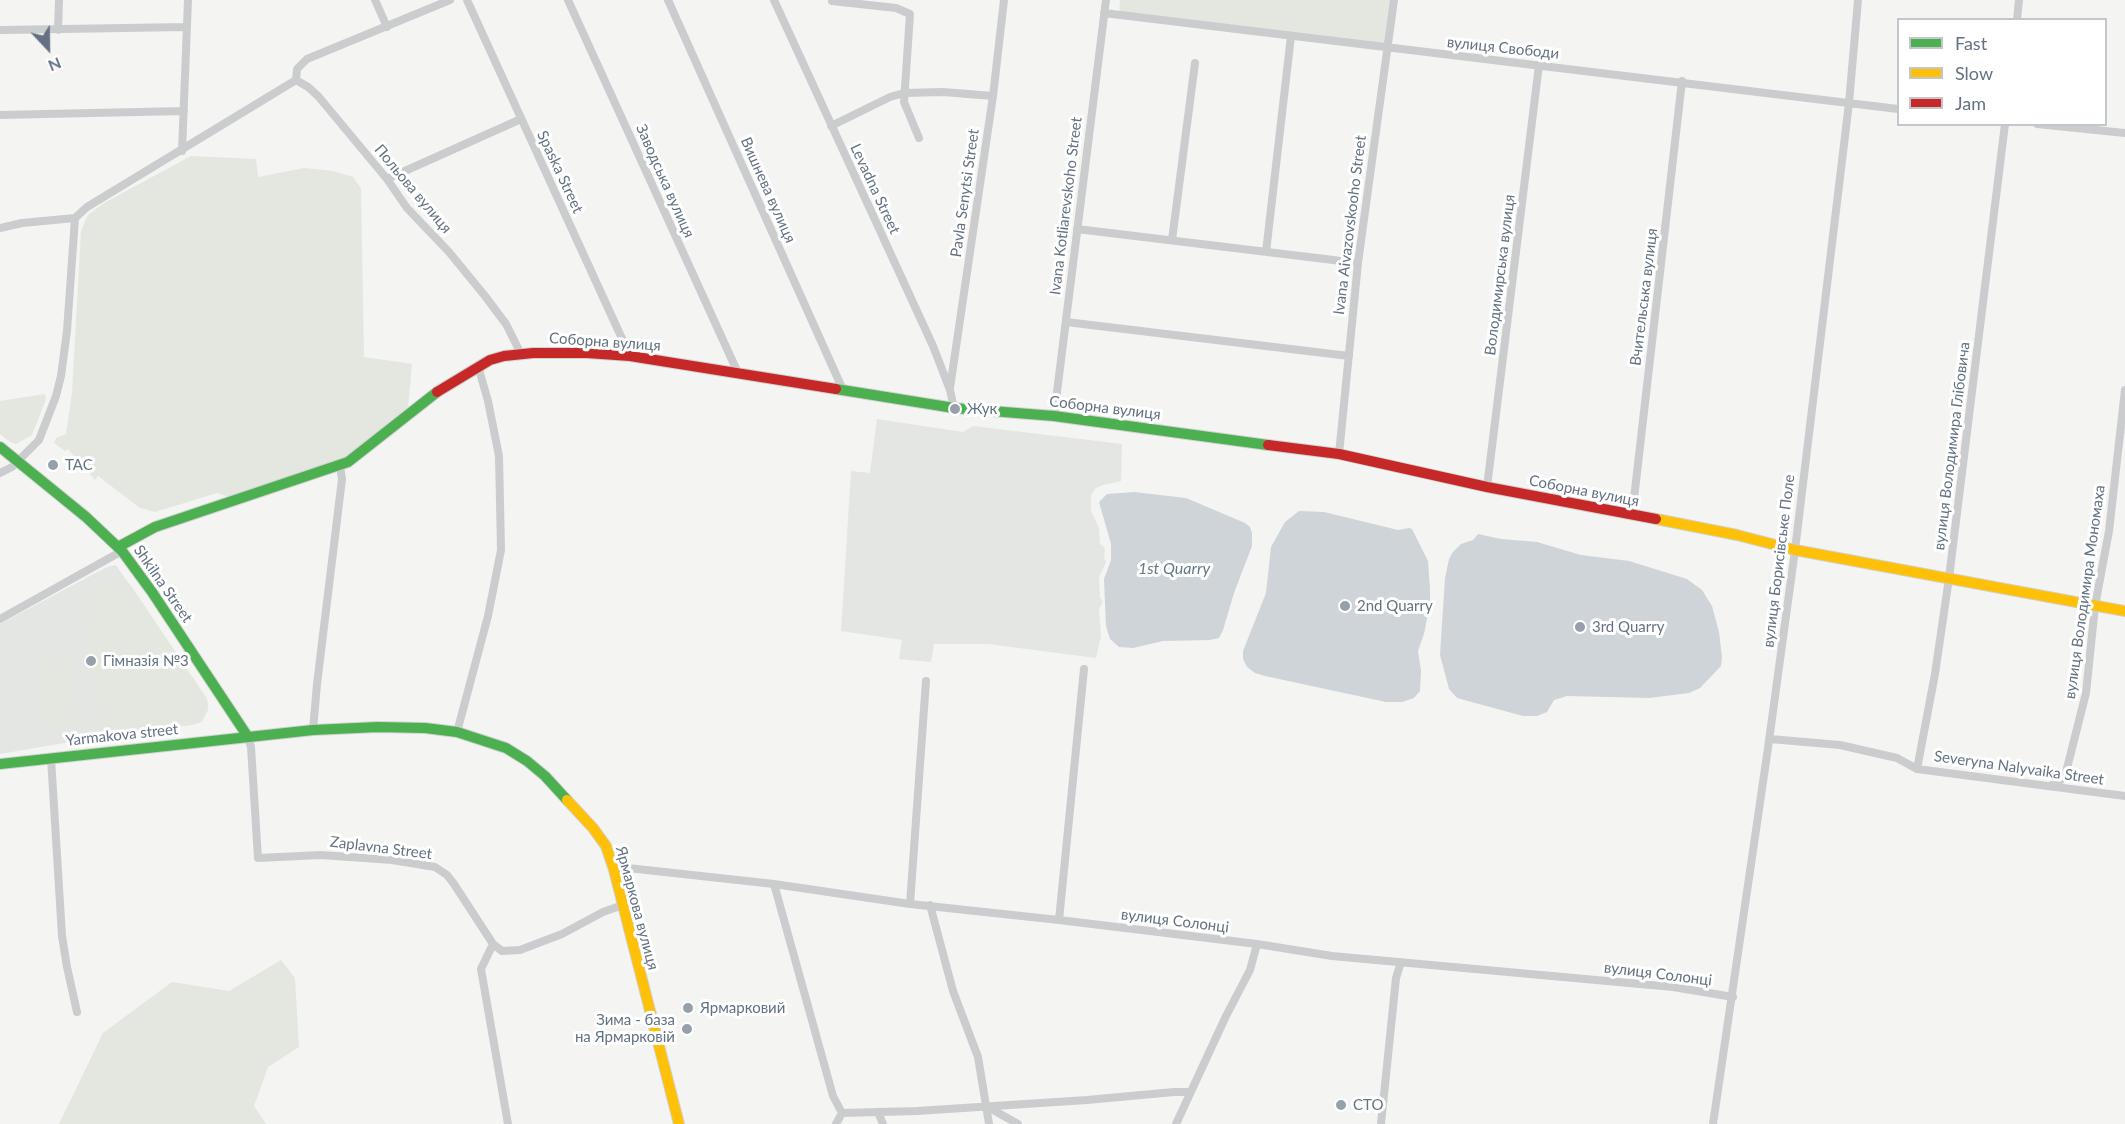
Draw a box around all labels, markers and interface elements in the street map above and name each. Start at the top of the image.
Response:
north arrow [18,18,78,78]
legend [1897,18,2107,126]
text: Fast [1955,32,1987,54]
street label: вулиця Свободи [1446,33,1560,63]
text: N [46,54,64,76]
text: Slow [1955,62,1993,84]
text: Jam [1955,92,1986,114]
street label: Ivana Kotliarevskoho Street [1046,116,1086,296]
street label: Заводська вулиця [632,121,698,241]
street label: Spaska Street [533,128,587,216]
street label: Pavla Senytsi Street [947,128,983,258]
street label: Вишнева вулиця [737,134,799,246]
street label: Ivana Aivazovskooho Street [1330,134,1370,316]
street label: Польова вулиця [371,141,455,237]
street label: Levadna Street [846,141,904,237]
street label: Володимирська вулиця [1481,194,1519,356]
street label: Вчительська вулиця [1627,227,1661,367]
street label: Соборна вулиця [549,329,661,355]
street label: вулиця Володимира Глібовича [1930,341,1974,551]
street label: Соборна вулиця [1048,392,1162,424]
place label: Жук [967,400,997,418]
marker: Жук [948,402,962,416]
place label: ТАС [65,456,93,474]
marker: ТАС [46,458,60,472]
street label: Соборна вулиця [1527,471,1641,511]
street label: вулиця Борисівське Поле [1759,473,1799,649]
street label: вулиця Володимира Мономаха [2061,484,2109,700]
street label: Shkilna Street [130,542,196,626]
water label: 1st Quarry [1138,559,1210,579]
place label: 2nd Quarry [1357,597,1433,615]
marker: 2nd Quarry [1338,599,1352,613]
place label: 3rd Quarry [1592,618,1664,636]
marker: 3rd Quarry [1573,620,1587,634]
place label: Гімназія №3 [103,652,189,670]
marker: Гімназія №3 [84,654,98,668]
street label: Yarmakova street [65,720,179,750]
street label: Severyna Nalyvaika Street [1933,747,2105,789]
street label: Zaplavna Street [329,833,433,863]
street label: Ярмаркова вулиця [612,844,662,972]
street label: вулиця Солонці [1120,905,1230,937]
street label: вулиця Солонці [1603,958,1713,990]
place label: Ярмарковий [700,999,785,1017]
marker: Ярмарковий [681,1001,695,1015]
place label: Зима - база на Ярмарковій [575,1011,675,1046]
marker: Зима - база на Ярмарковій [680,1022,694,1036]
place label: СТО [1353,1096,1383,1114]
marker: СТО [1334,1098,1348,1112]

